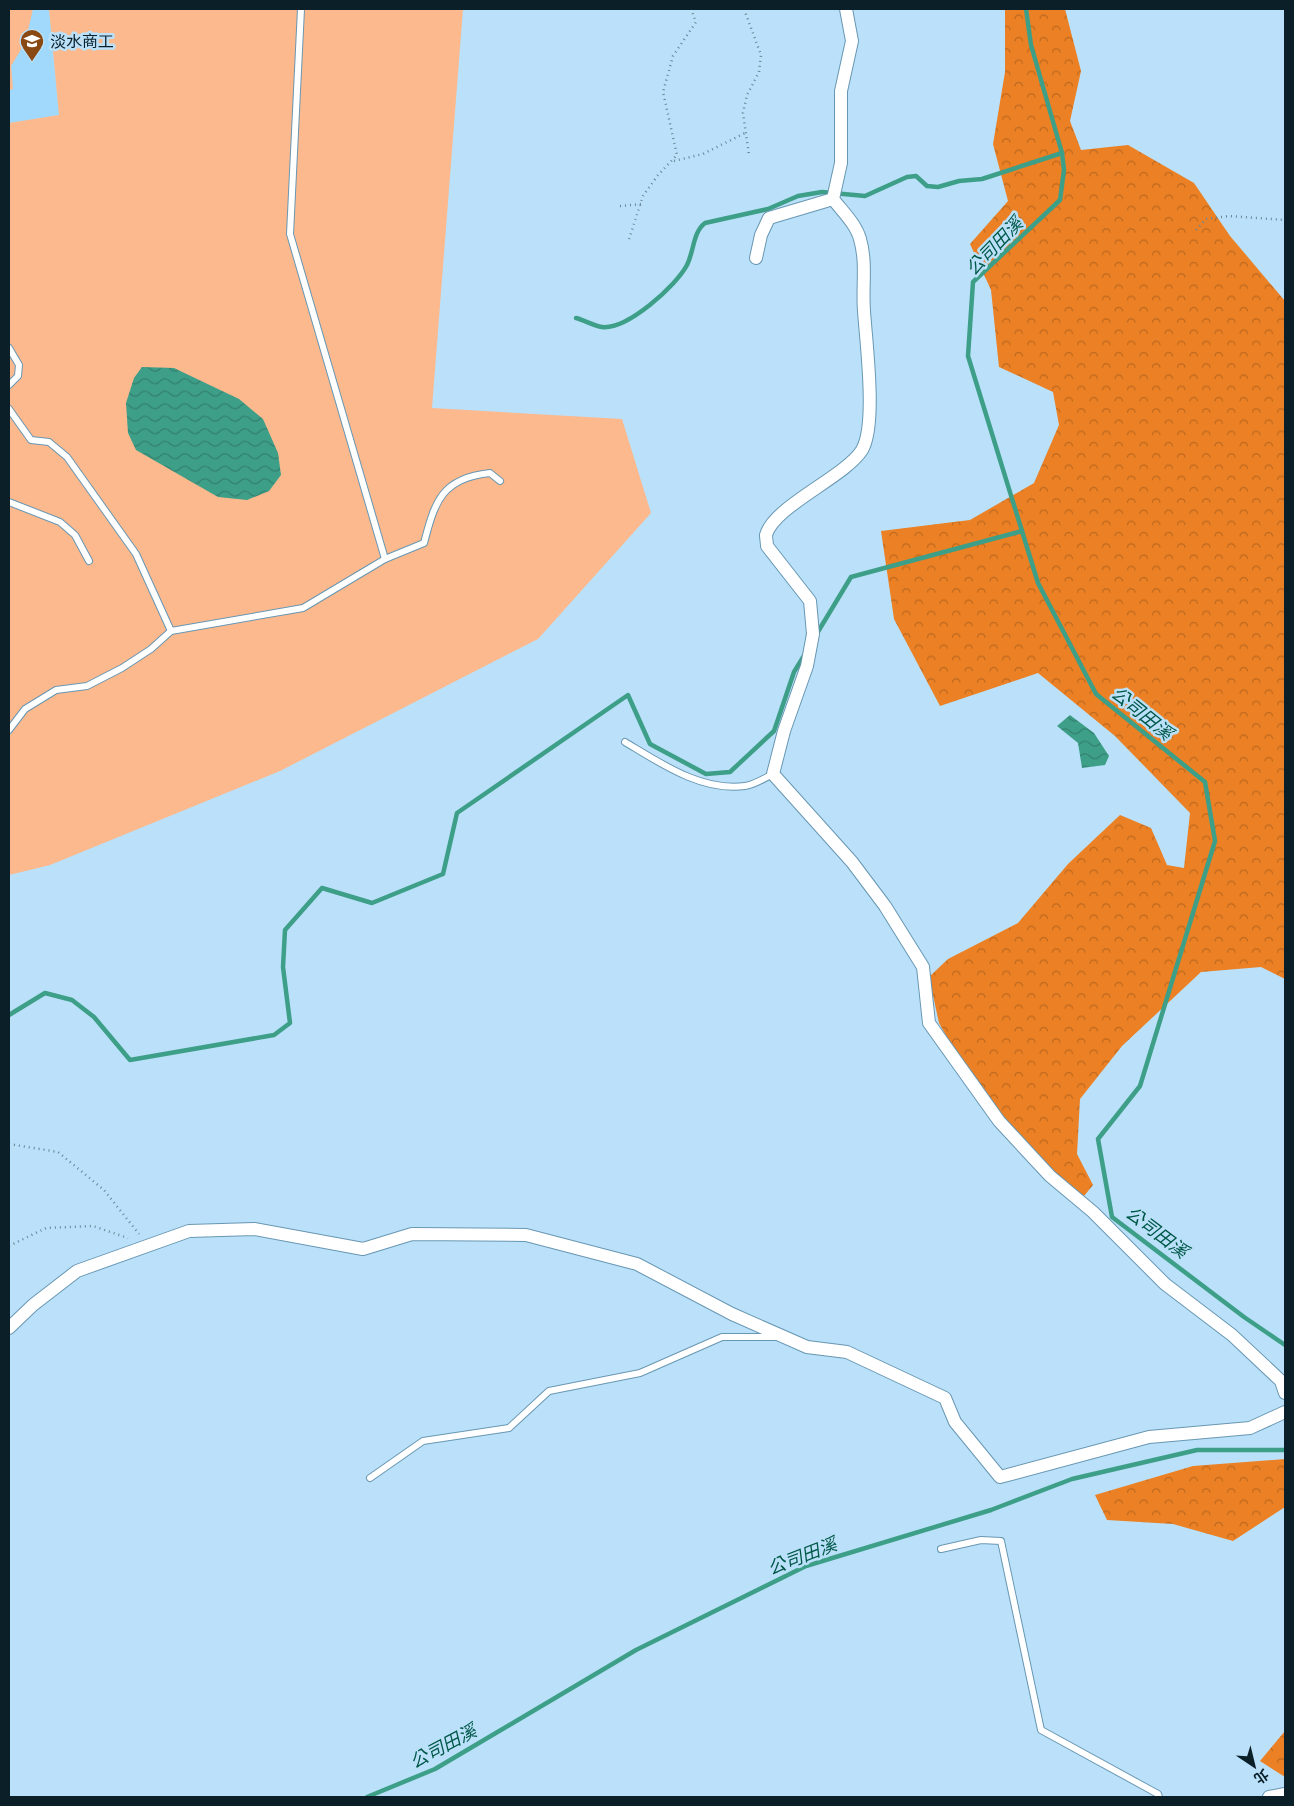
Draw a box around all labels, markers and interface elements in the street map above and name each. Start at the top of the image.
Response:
school or university icon: 淡水商工 [19,28,45,62]
place label: 淡水商工 [50,31,114,51]
water label: 公司田溪 [961,210,1029,280]
water label: 公司田溪 [1107,681,1180,746]
water label: 公司田溪 [1121,1201,1195,1265]
water label: 公司田溪 [764,1531,843,1580]
water label: 公司田溪 [406,1718,483,1773]
north arrow [1229,1741,1279,1791]
text: 北 [1251,1765,1272,1788]

